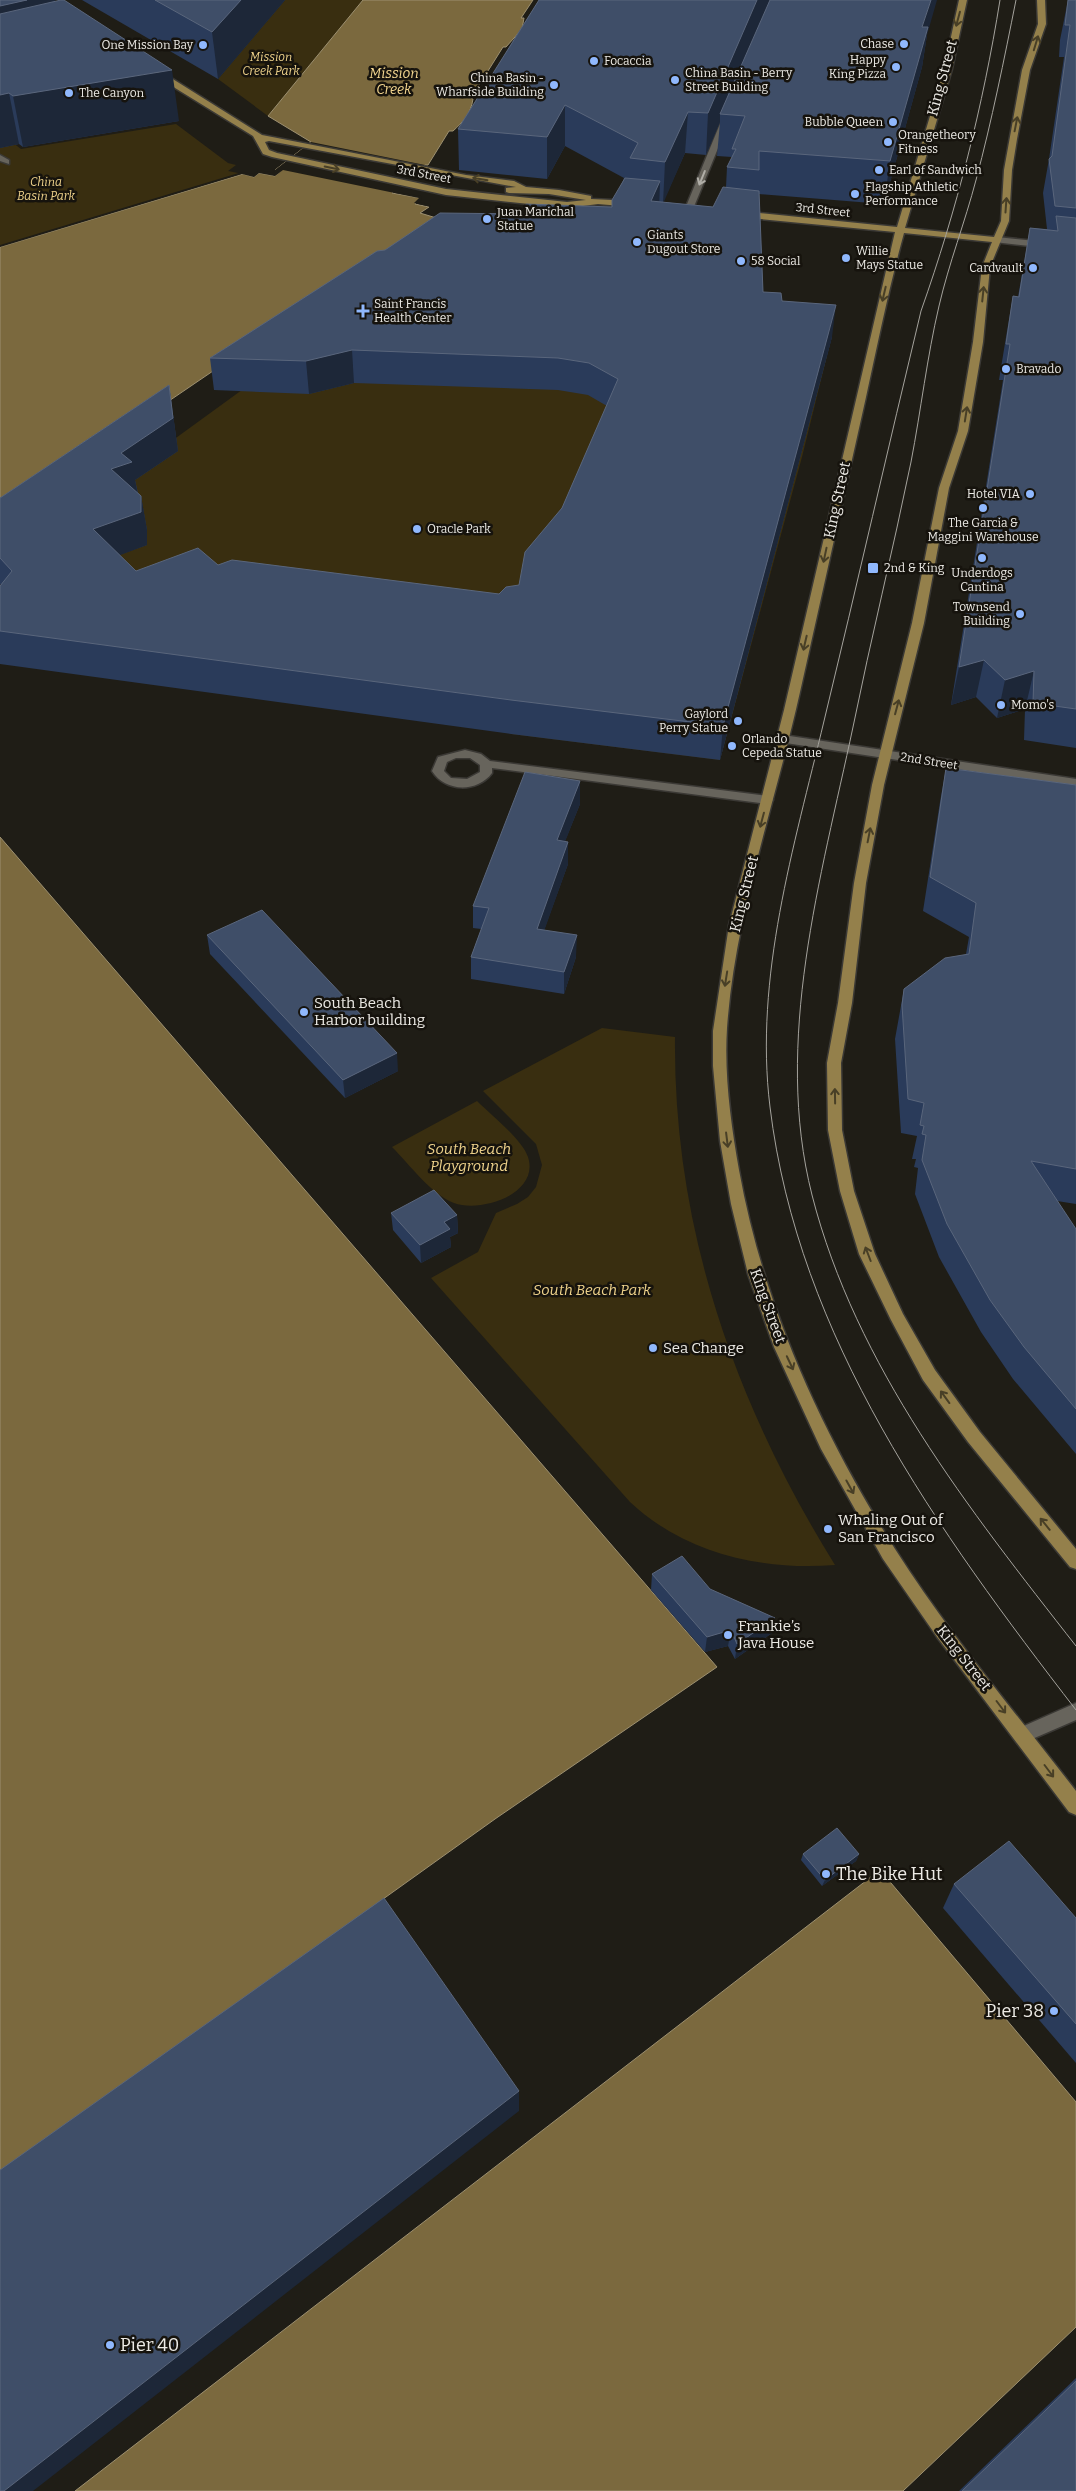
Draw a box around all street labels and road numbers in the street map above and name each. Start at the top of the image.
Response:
street label: King Street [923,37,961,118]
street label: 3rd Street [396,162,453,186]
street label: 3rd Street [795,200,852,220]
street label: King Street [820,459,854,540]
street label: 2nd Street [899,750,959,773]
street label: King Street [726,853,762,934]
street label: King Street [746,1266,790,1346]
street label: King Street [933,1622,995,1695]

